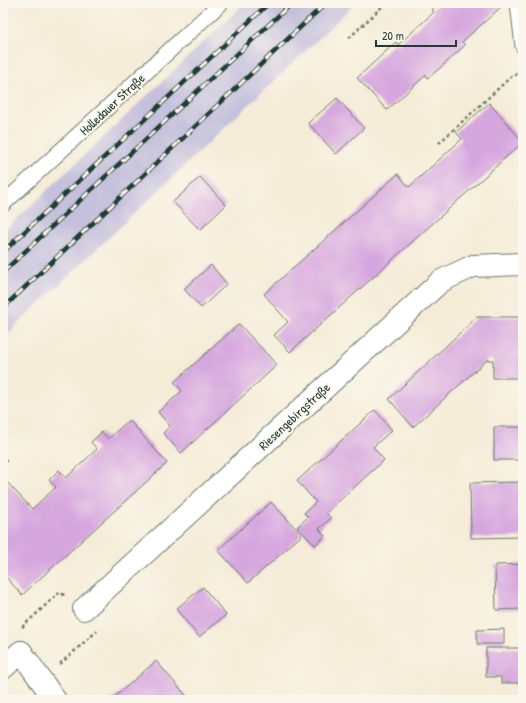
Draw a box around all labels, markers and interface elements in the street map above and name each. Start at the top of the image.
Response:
scale bar [376,22,456,48]
text: 20 m [382,27,404,44]
street label: Holledauer Straße [75,69,149,139]
street label: Riesengebirgstraße [254,378,334,454]

